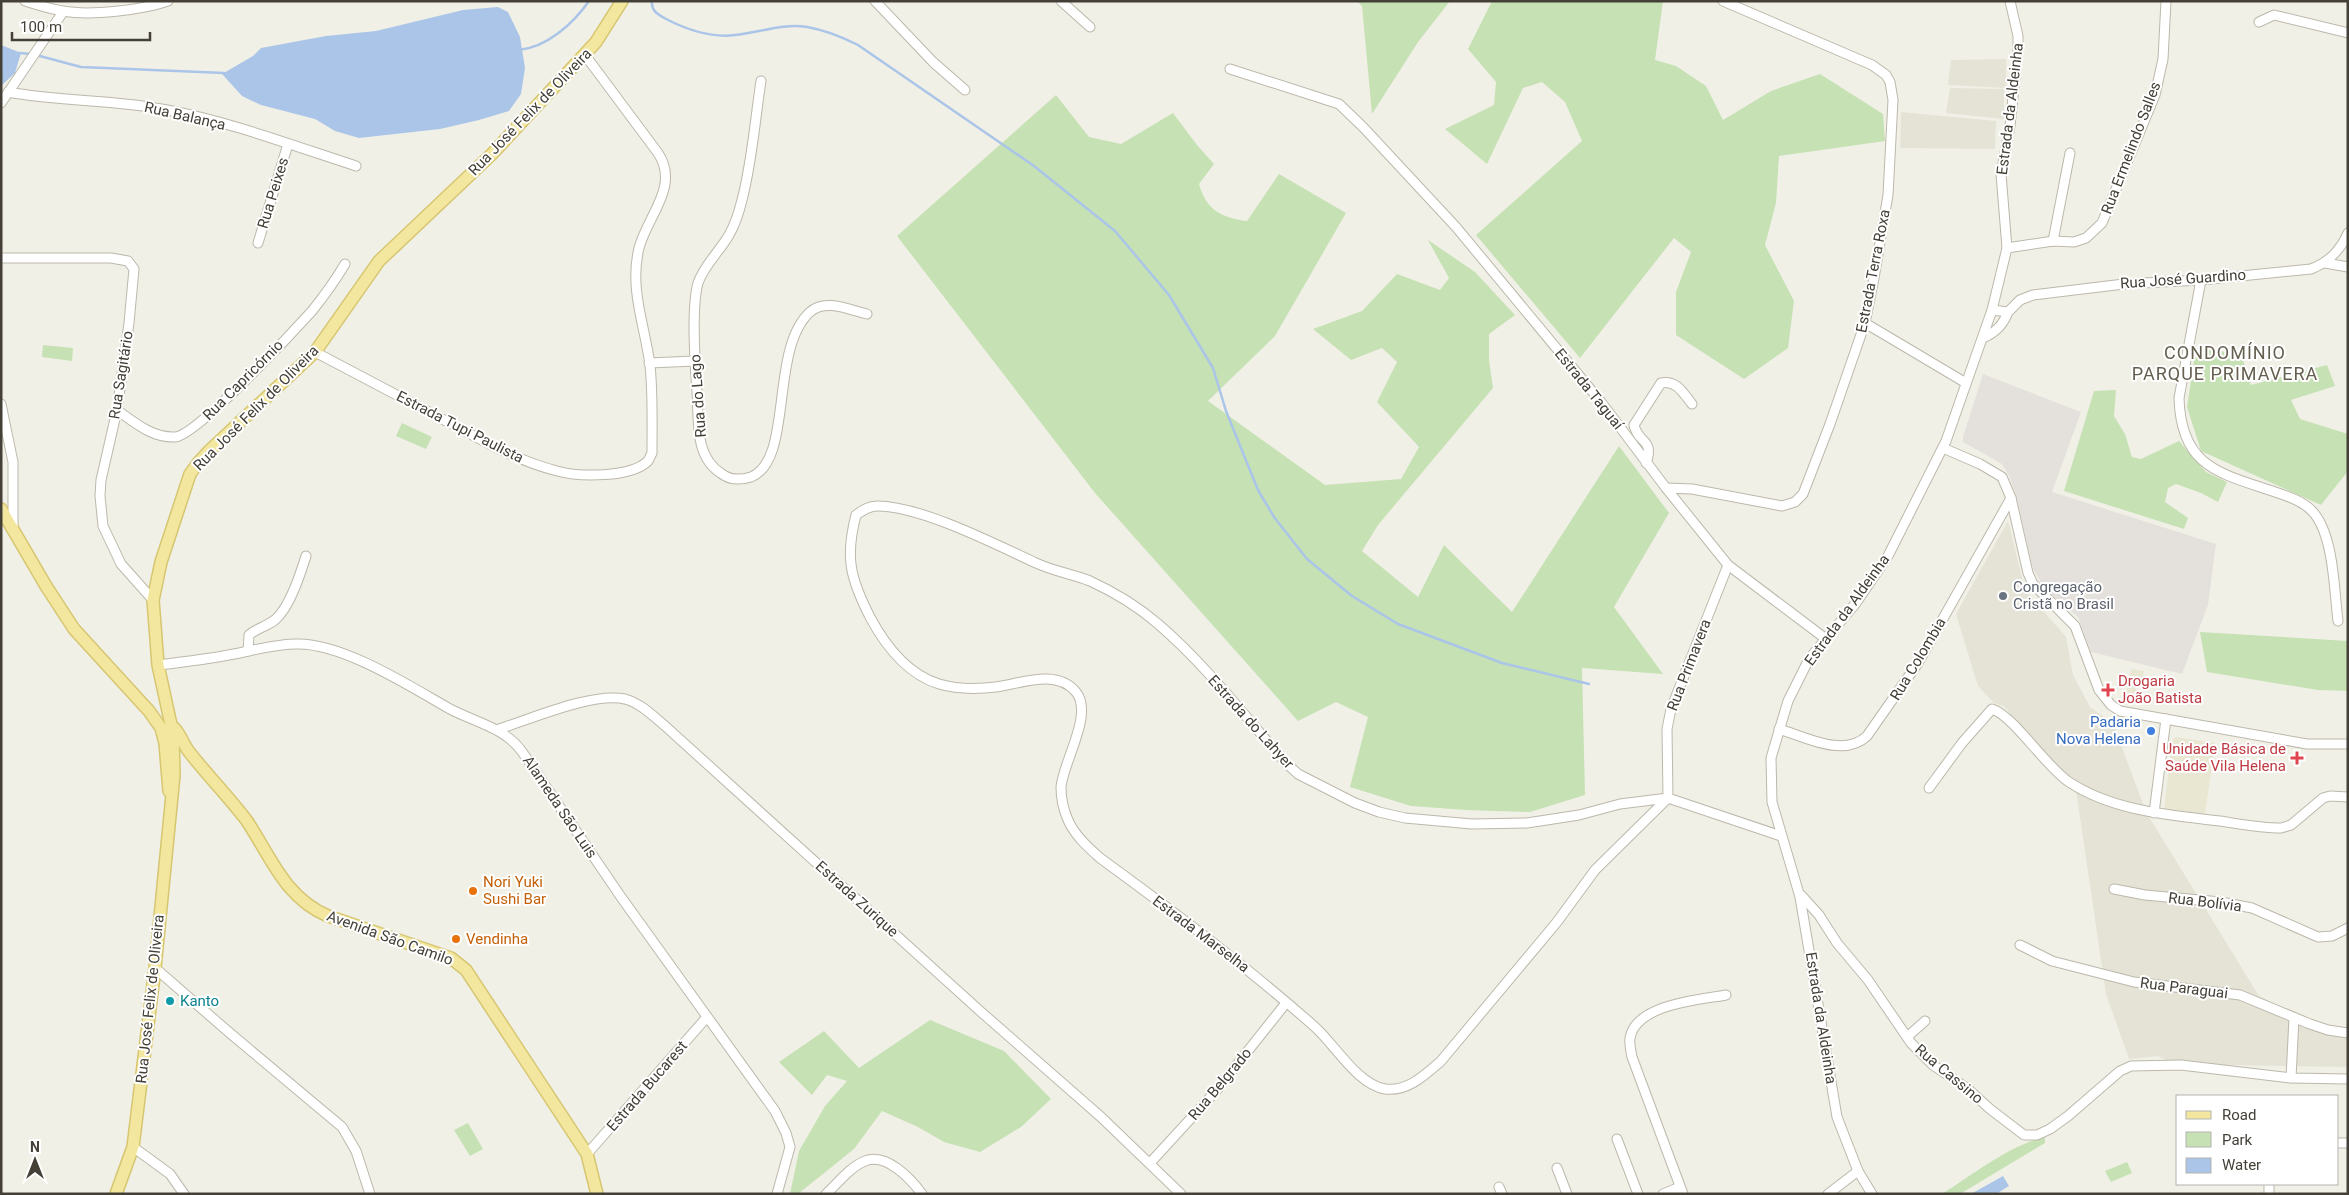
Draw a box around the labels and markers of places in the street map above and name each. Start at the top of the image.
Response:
place label: Congregação Cristã no Brasil [2013,578,2114,613]
marker: Congregação Cristã no Brasil [1997,590,2009,602]
place label: Drogaria João Batista [2118,672,2202,707]
marker: Drogaria João Batista [2102,684,2114,696]
place label: Padaria Nova Helena [2056,713,2141,748]
marker: Padaria Nova Helena [2145,725,2157,737]
place label: Unidade Básica de Saúde Vila Helena [2163,740,2286,775]
marker: Unidade Básica de Saúde Vila Helena [2290,751,2304,765]
place label: Nori Yuki Sushi Bar [483,873,546,908]
marker: Nori Yuki Sushi Bar [467,885,479,897]
place label: Vendinha [466,930,528,948]
marker: Vendinha [450,933,462,945]
place label: Kanto [180,992,219,1010]
marker: Kanto [164,995,176,1007]

